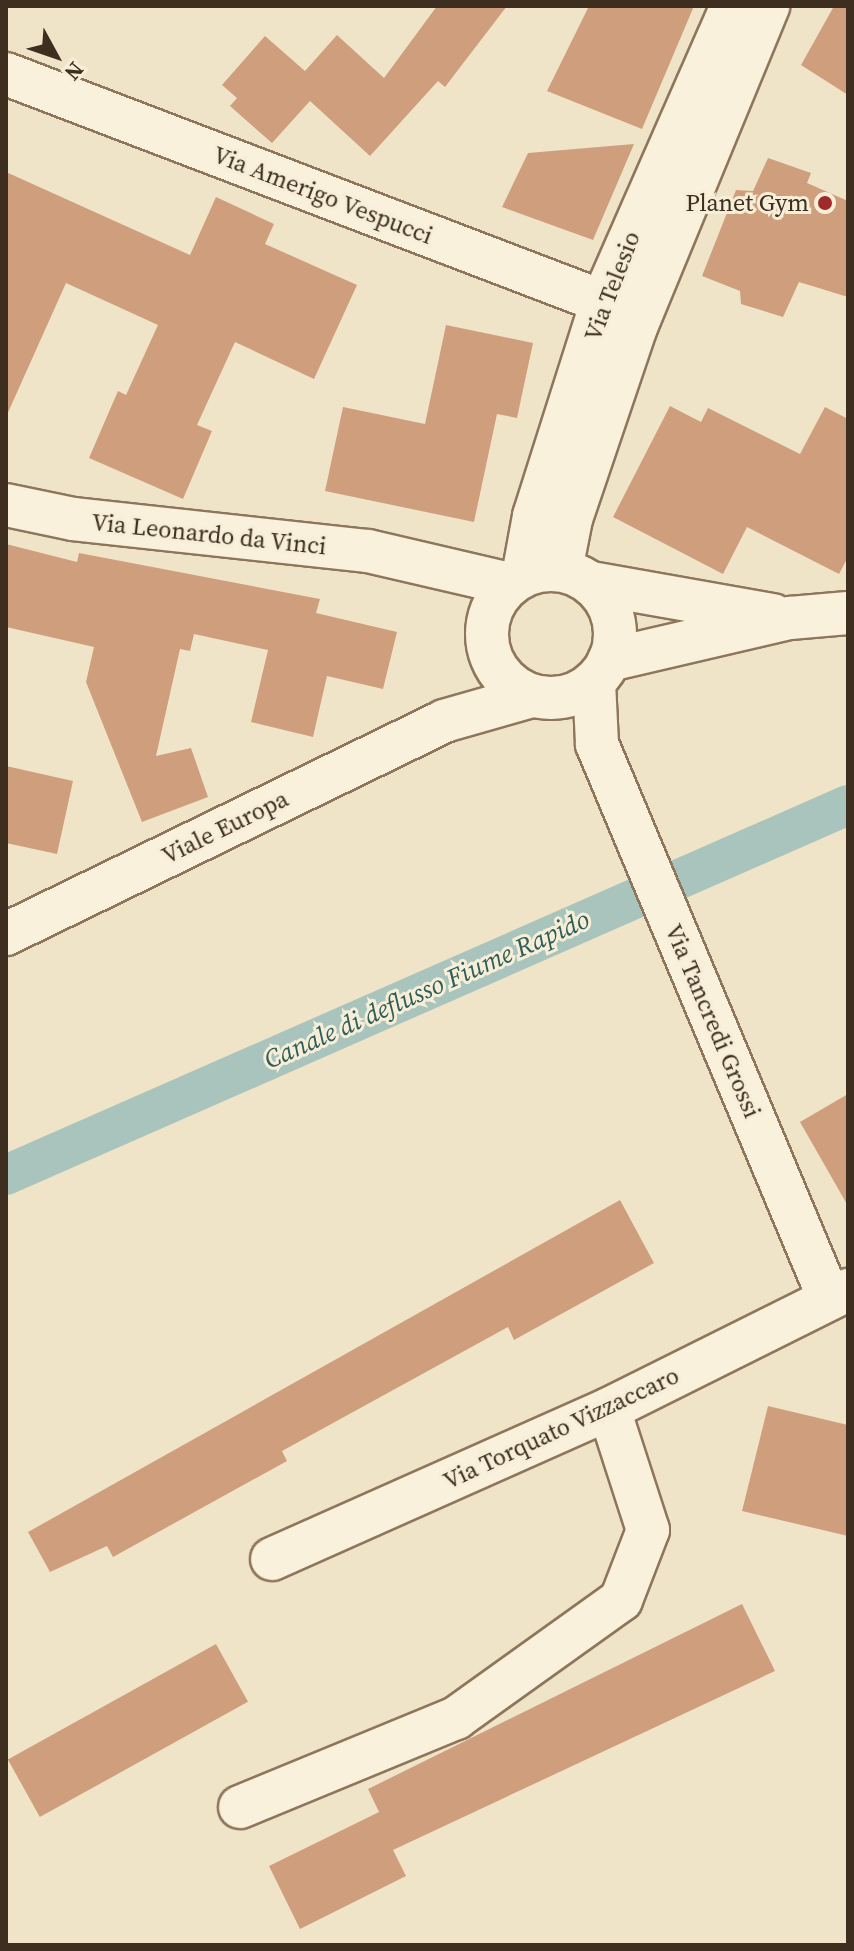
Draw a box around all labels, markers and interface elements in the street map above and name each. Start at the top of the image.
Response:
north arrow [16,16,96,96]
text: N [58,56,91,87]
street label: Via Amerigo Vespucci [209,140,437,250]
place label: Planet Gym [685,189,809,217]
marker: Planet Gym [816,194,834,212]
street label: Via Telesio [578,227,646,345]
street label: Via Leonardo da Vinci [90,507,328,561]
street label: Viale Europa [157,784,293,870]
water label: Canale di deflusso Fiume Rapido [260,904,594,1076]
street label: Via Tancredi Grossi [659,920,767,1122]
street label: Via Torquato Vizzaccaro [438,1360,684,1496]

